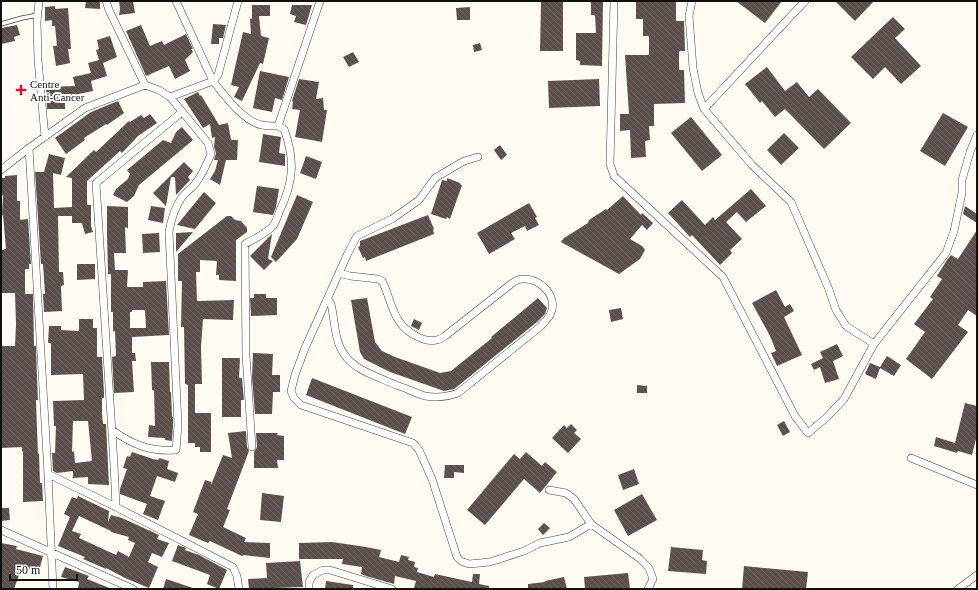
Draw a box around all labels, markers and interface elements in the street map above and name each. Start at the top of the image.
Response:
place label: Centre Anti-Cancer [30,78,85,103]
marker: Centre Anti-Cancer [15,84,27,96]
scale bar [10,556,77,582]
text: 50 m [16,563,41,577]

